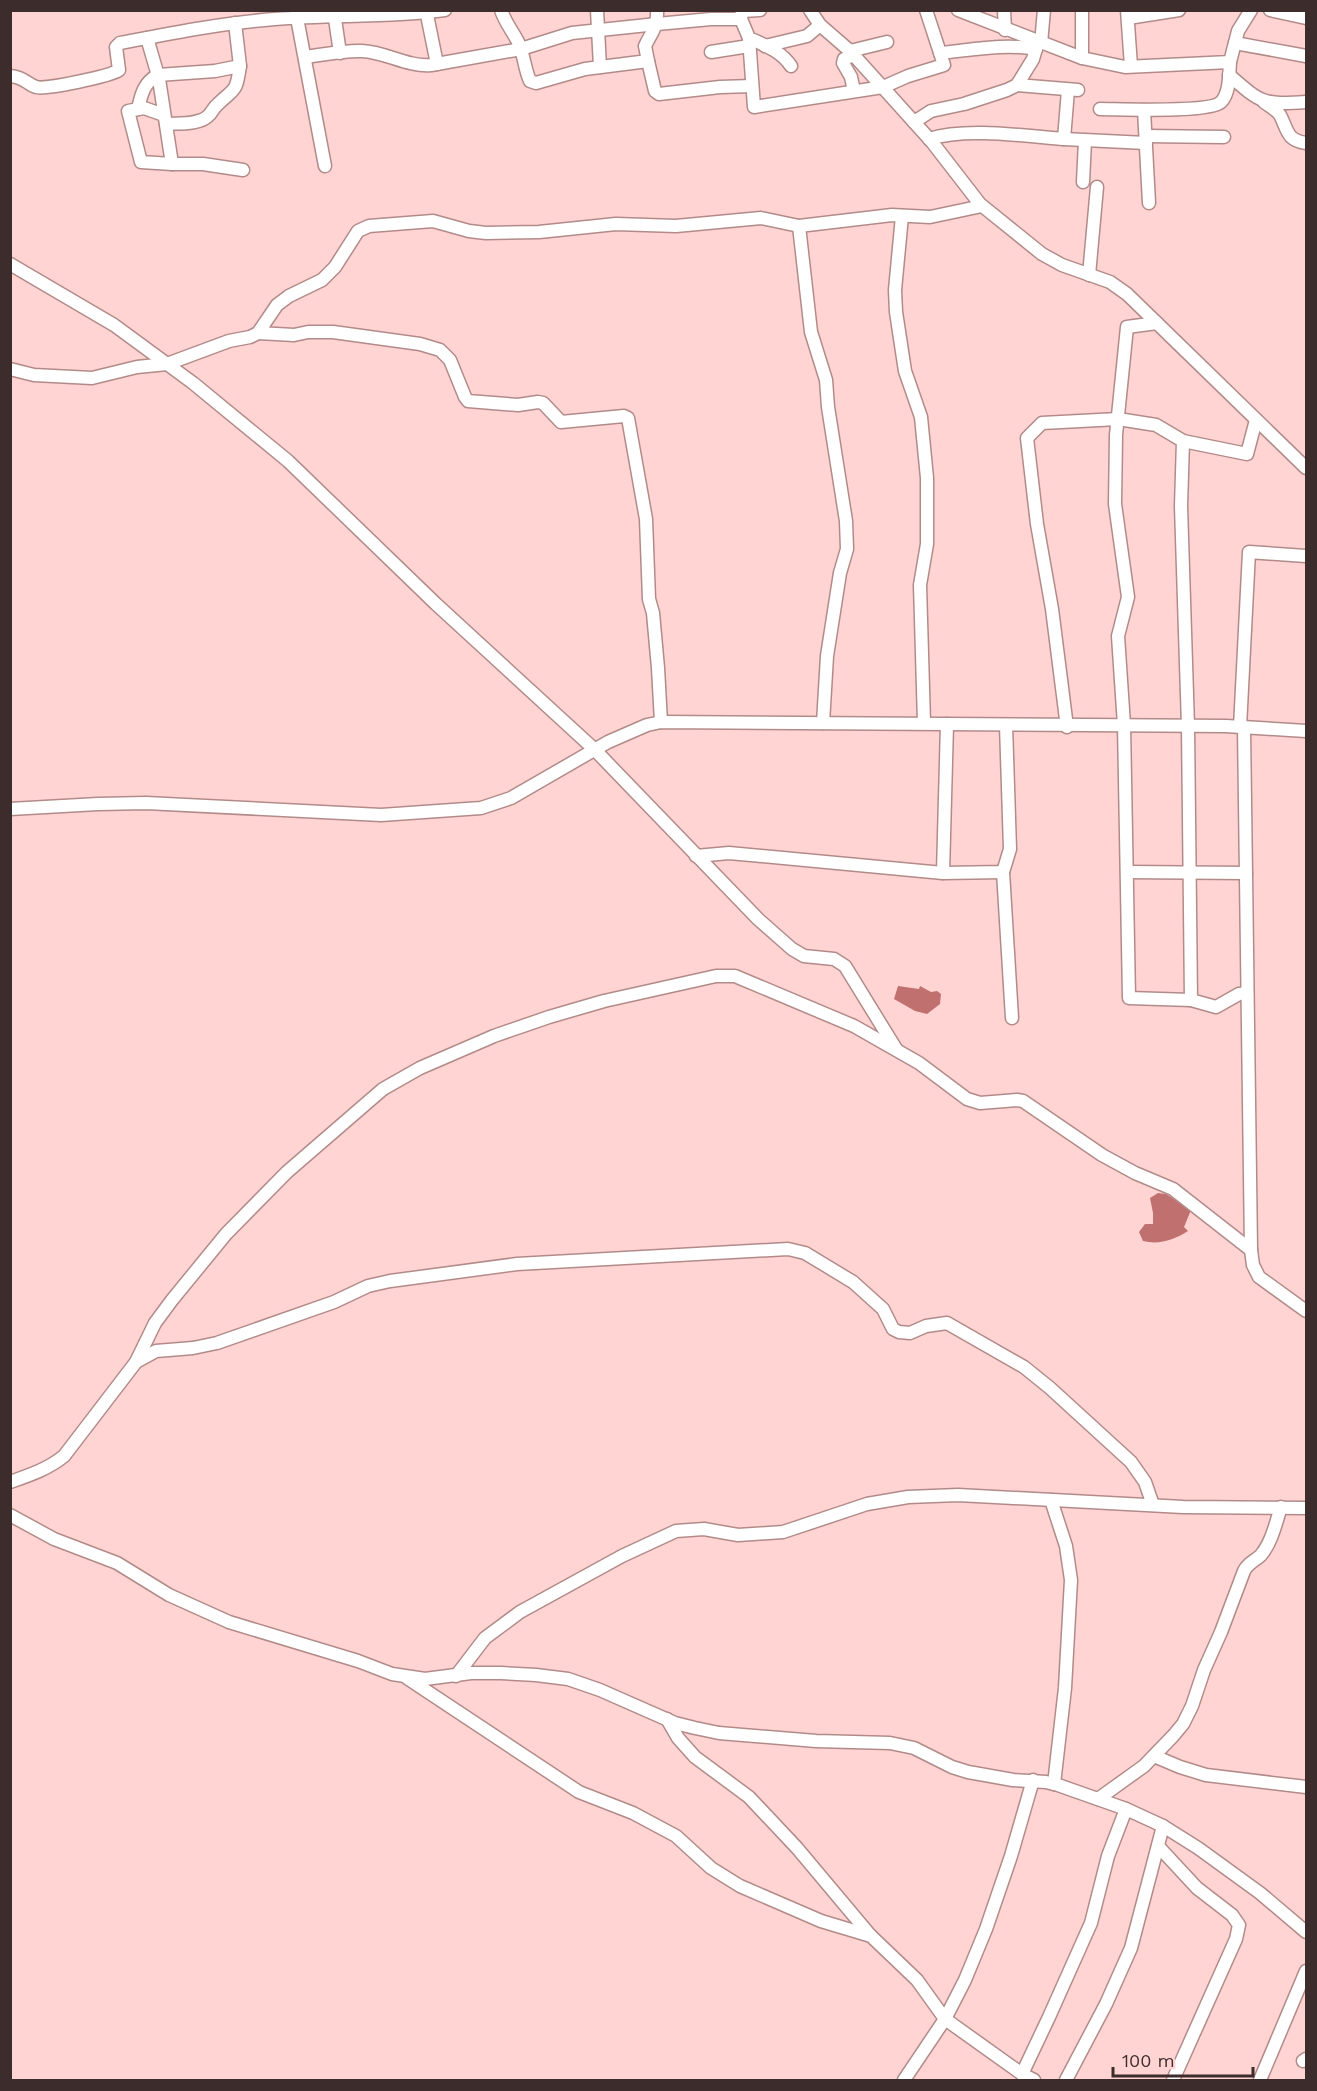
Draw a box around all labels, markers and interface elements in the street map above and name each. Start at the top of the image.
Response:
scale bar [1113,2040,1252,2078]
text: 100 m [1122,2050,1175,2071]

